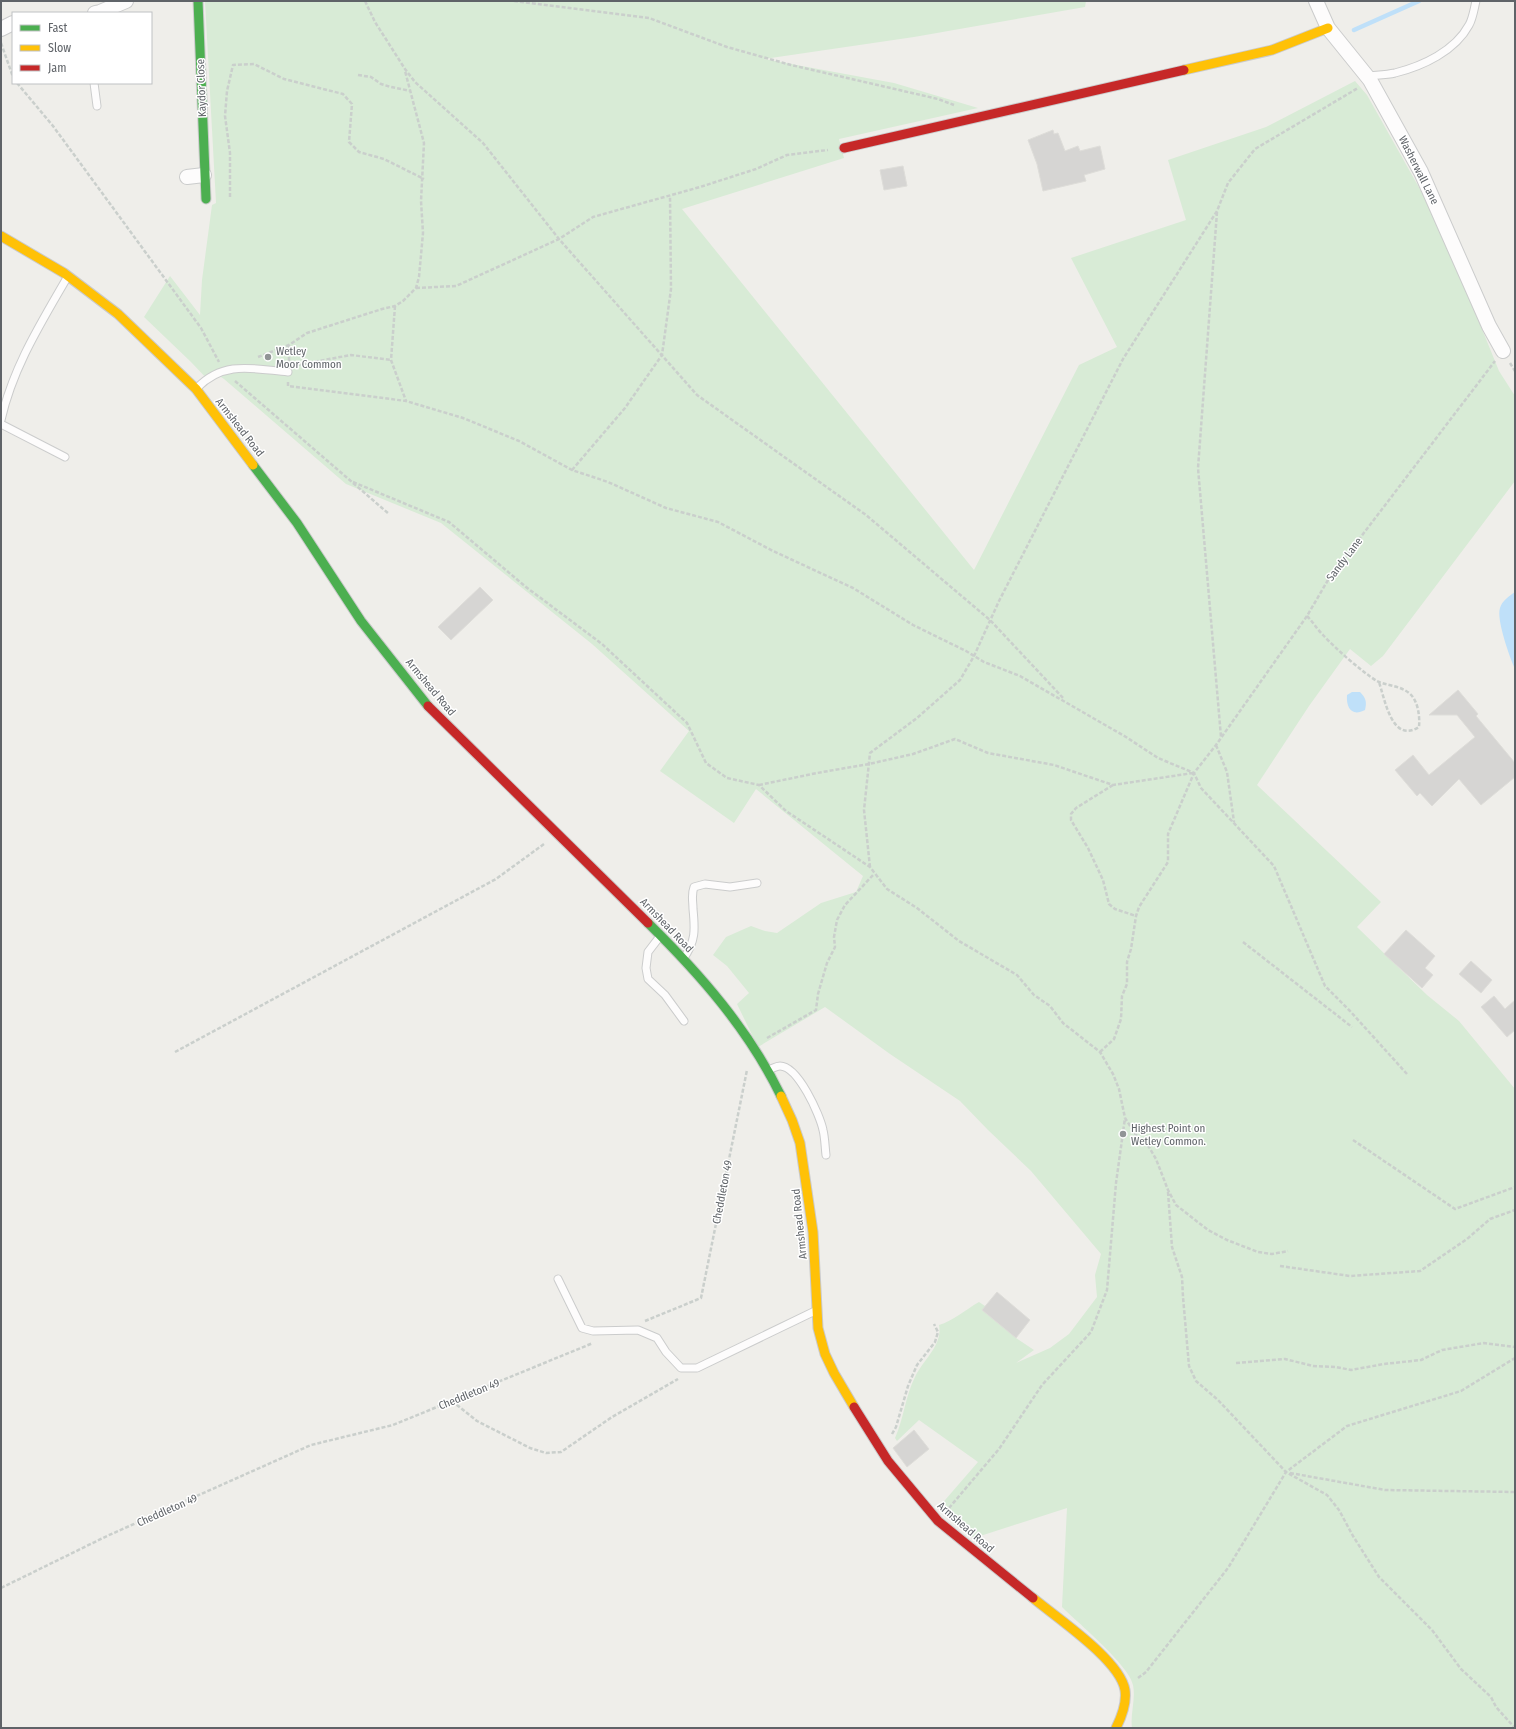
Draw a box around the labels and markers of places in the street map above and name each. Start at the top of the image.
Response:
place label: Wetley Moor Common [276,345,341,371]
marker: Wetley Moor Common [263,352,273,362]
place label: Highest Point on Wetley Common. [1131,1122,1206,1148]
marker: Highest Point on Wetley Common. [1118,1129,1128,1139]

